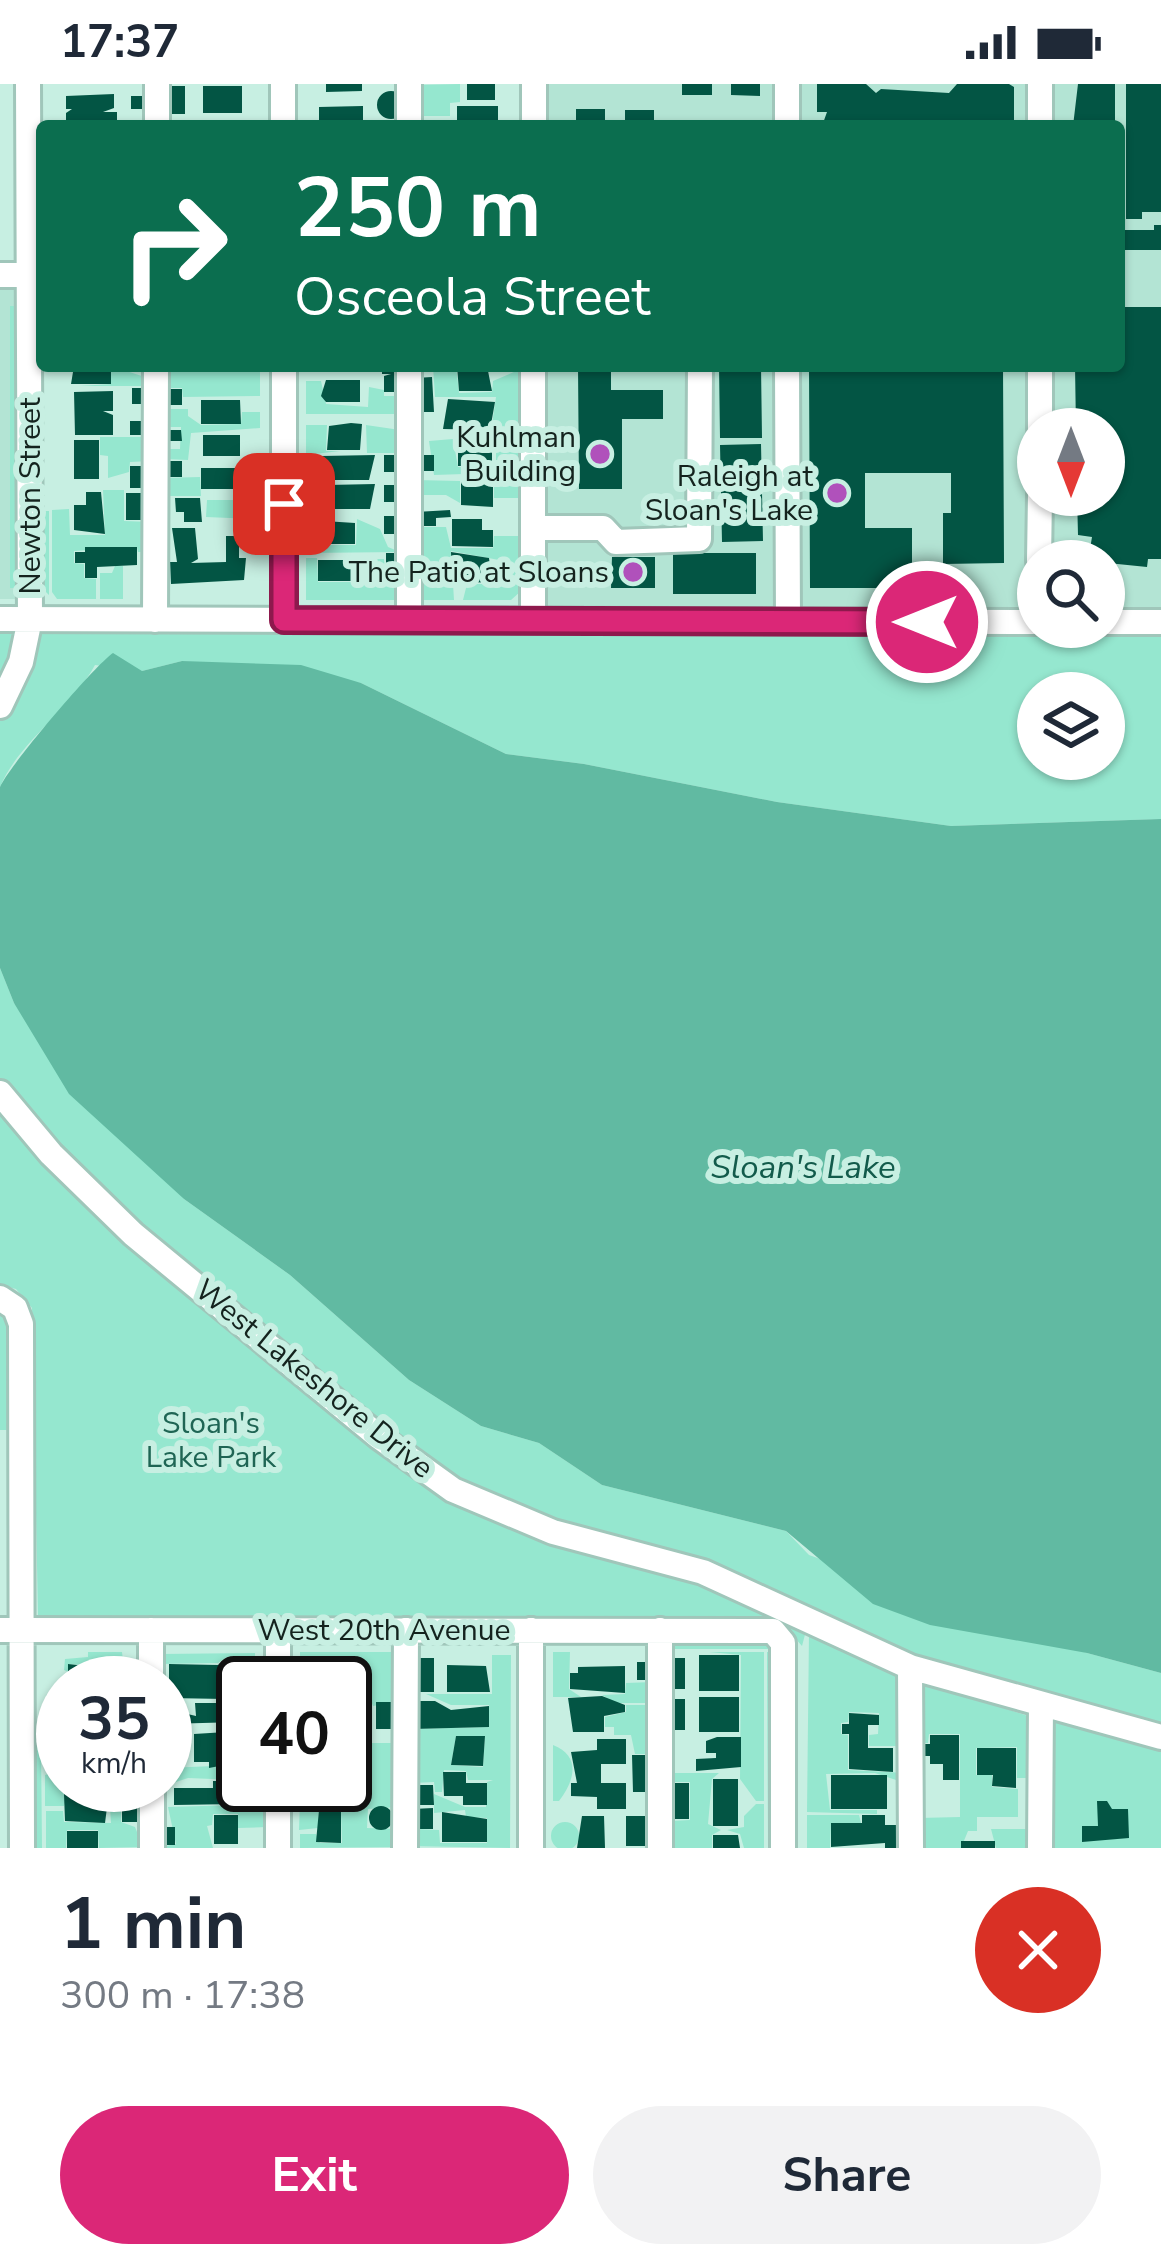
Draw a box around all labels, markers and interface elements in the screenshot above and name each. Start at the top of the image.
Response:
text: 17:37 [60,12,179,73]
text: 250 m [294,151,542,266]
icon: right [96,168,252,324]
text: Osceola Street [294,260,650,334]
street label: Newton Street [10,397,51,595]
north arrow [1017,408,1125,516]
map controls [1017,408,1125,780]
place label: Kuhlman Building [456,417,576,492]
marker: Kuhlman Building [587,441,613,467]
pin [233,453,335,555]
place label: Raleigh at Sloan's Lake [645,456,813,531]
icon: arrive [251,471,317,537]
marker: Raleigh at Sloan's Lake [824,480,850,506]
button: search [1017,540,1125,648]
place label: The Patio at Sloans [349,552,609,593]
marker: The Patio at Sloans [620,559,646,585]
position arrow [864,559,990,685]
button: layers [1017,672,1125,780]
water label: Sloan's Lake [710,1145,896,1190]
street label: West Lakeshore Drive [186,1270,442,1488]
park label: Sloan's Lake Park [146,1403,277,1478]
street label: West 20th Avenue [257,1610,511,1651]
speed limit sign: 40 [216,1656,372,1812]
text: 35 [78,1678,150,1760]
text: km/h [81,1743,147,1784]
text: 1 min [60,1875,246,1973]
button: close [975,1887,1101,2013]
text: 300 m · 17:38 [60,1969,305,2022]
button: Exit [60,2106,569,2244]
button: Share [593,2106,1101,2244]

